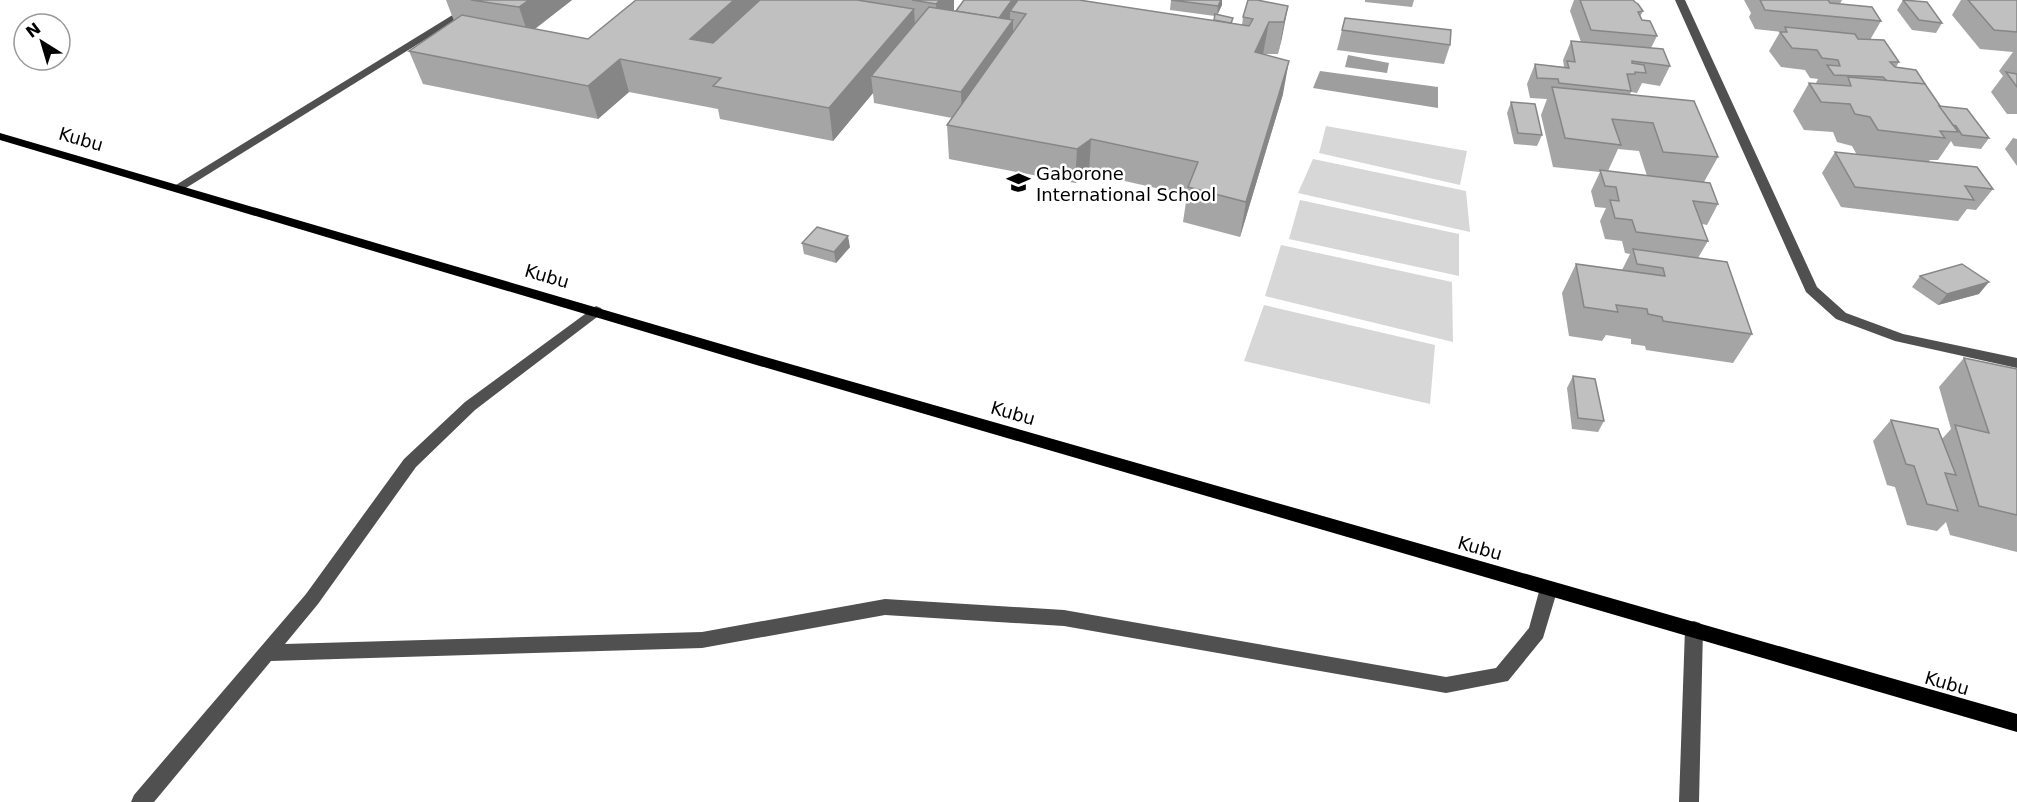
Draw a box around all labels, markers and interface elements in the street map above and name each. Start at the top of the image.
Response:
north arrow [12,12,72,72]
text: N [22,19,44,42]
street label: Kubu [56,123,106,155]
place label: Gaborone International School [1036,163,1216,205]
school or university icon: Gaborone International School [1005,170,1031,196]
street label: Kubu [522,260,572,292]
street label: Kubu [988,397,1038,429]
street label: Kubu [1455,532,1505,564]
street label: Kubu [1922,667,1972,699]

